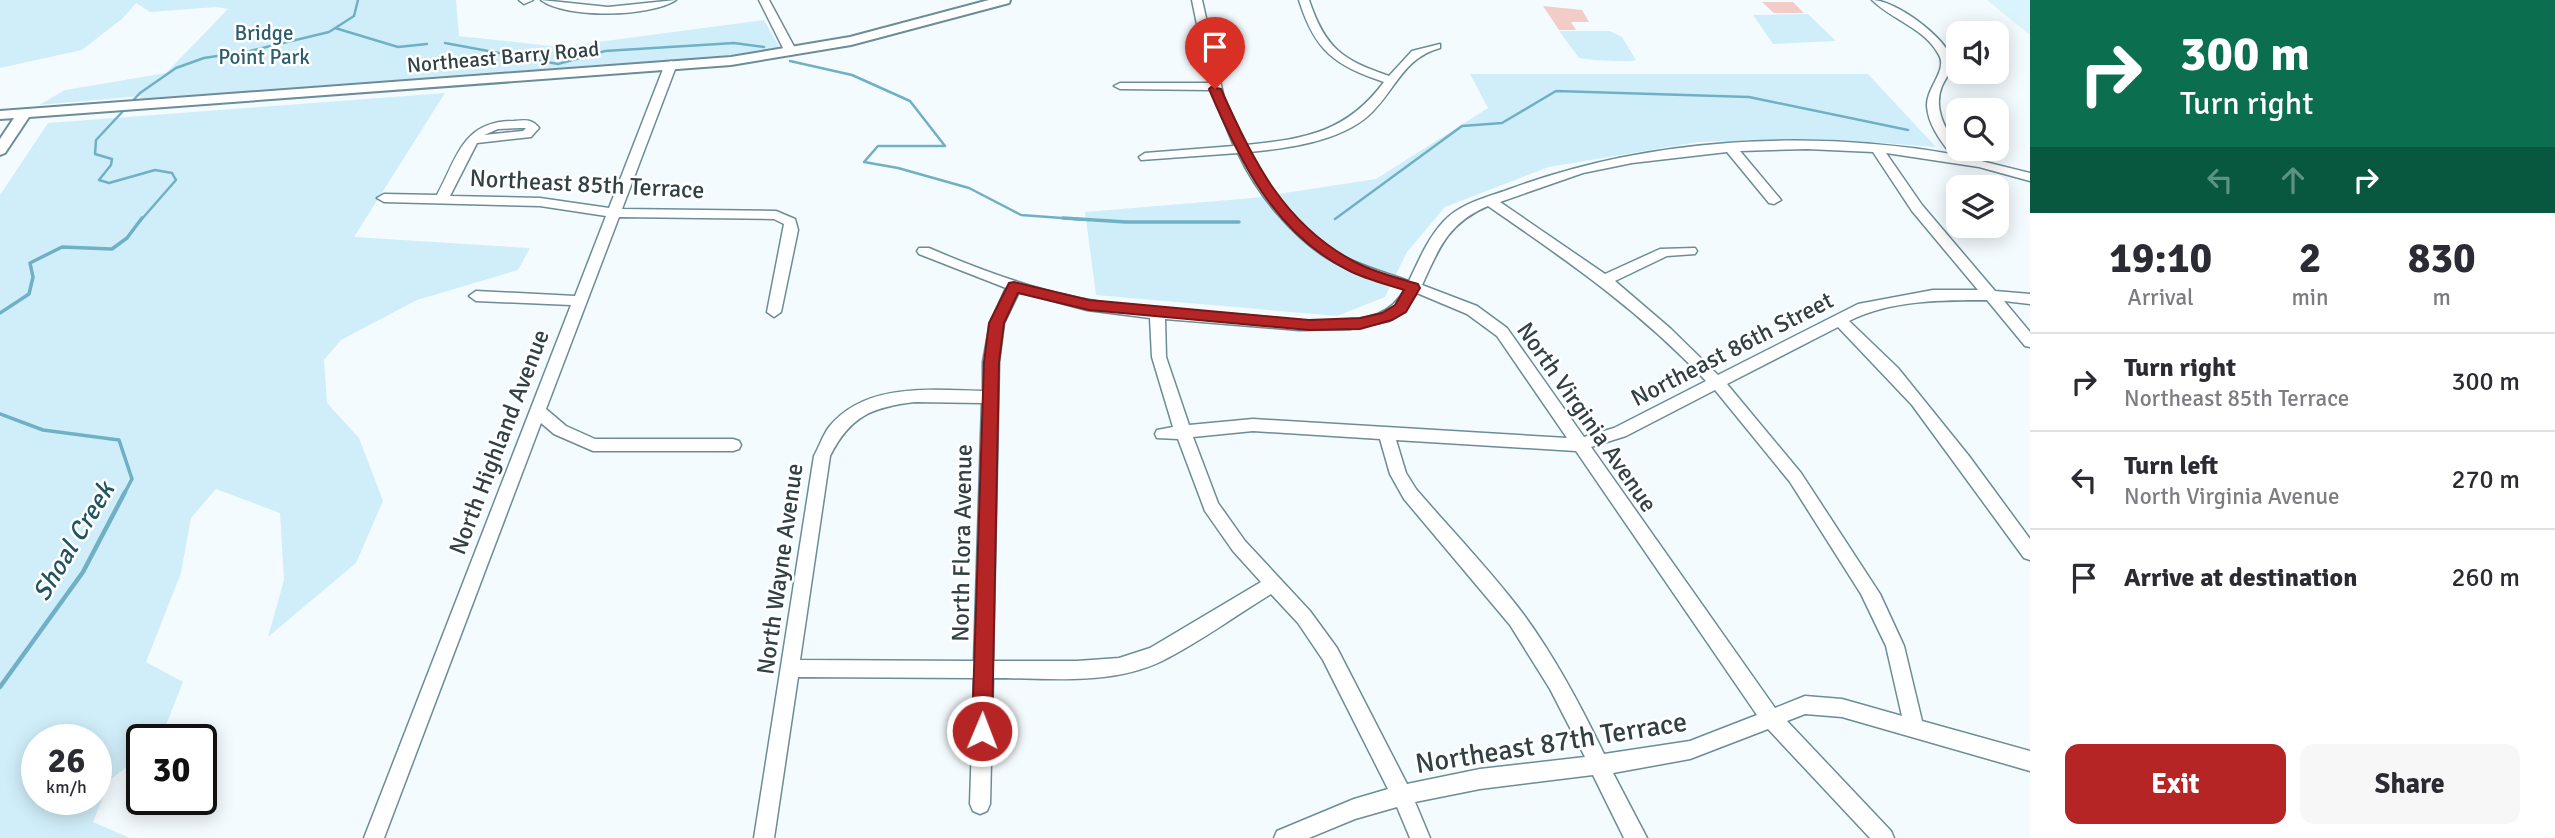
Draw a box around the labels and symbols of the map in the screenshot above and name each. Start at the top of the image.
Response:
pin [1185,17,1245,89]
park label: Bridge Point Park [218,20,310,70]
street label: Northeast Barry Road [406,36,600,78]
street label: Northeast 85th Terrace [469,163,705,205]
street label: Northeast 86th Street [1626,285,1838,413]
street label: North Virginia Avenue [1510,316,1664,518]
street label: North Highland Avenue [442,325,556,559]
street label: North Flora Avenue [945,444,979,642]
street label: North Wayne Avenue [750,461,810,677]
water label: Shoal Creek [26,475,123,607]
position arrow [945,694,1019,768]
street label: Northeast 87th Terrace [1413,705,1689,781]
speed limit sign: 30 [126,724,217,815]

